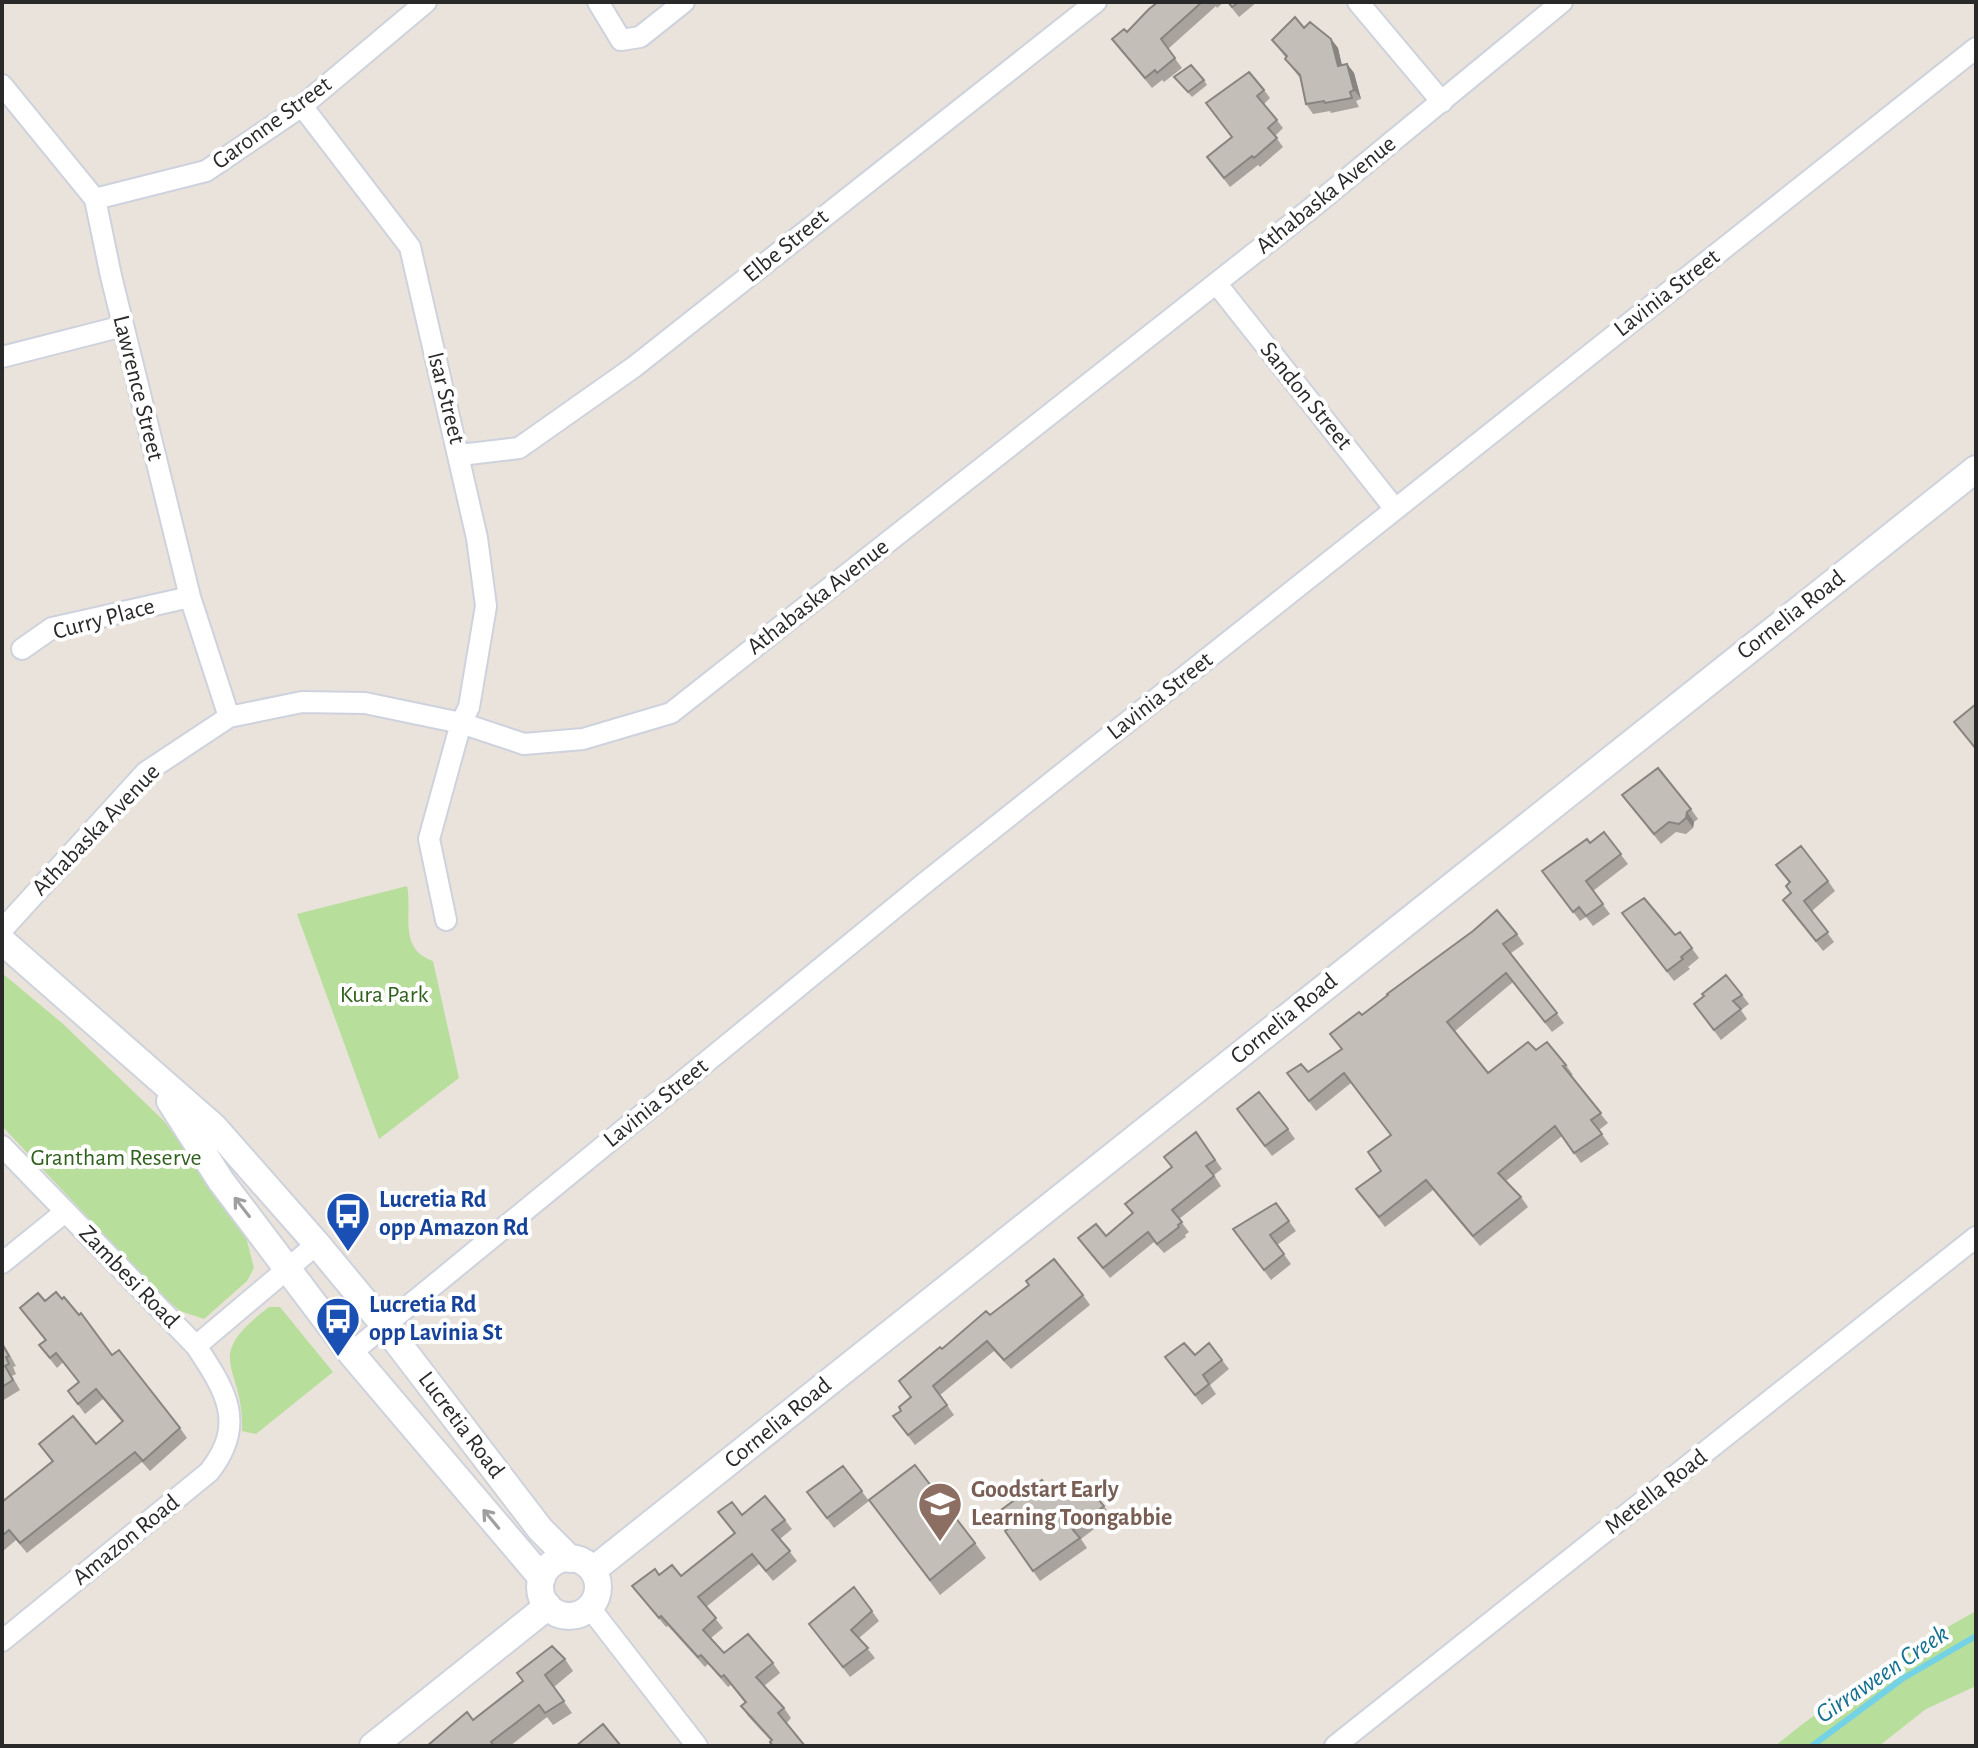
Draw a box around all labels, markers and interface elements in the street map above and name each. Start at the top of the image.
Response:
street label: Garonne Street [208,72,336,174]
street label: Athabaska Avenue [1251,131,1401,259]
street label: Elbe Street [739,205,833,287]
street label: Lavinia Street [1610,244,1724,341]
street label: Lawrence Street [108,313,168,463]
street label: Sandon Street [1255,338,1357,455]
street label: Isar Street [423,350,469,447]
street label: Athabaska Avenue [743,534,893,660]
street label: Cornelia Road [1733,566,1849,664]
street label: Curry Place [51,594,157,644]
street label: Lavinia Street [1103,647,1217,744]
street label: Athabaska Avenue [27,760,165,900]
street label: Cornelia Road [1226,969,1342,1069]
park label: Kura Park [340,983,428,1007]
street label: Lavinia Street [599,1054,713,1152]
park label: Grantham Reserve [30,1146,202,1170]
place label: Lucretia Rd opp Amazon Rd [379,1188,529,1240]
bus stop icon: Lucretia Rd opp Amazon Rd [324,1190,372,1253]
one-way arrow [233,1197,250,1218]
street label: Zambesi Road [74,1221,184,1333]
place label: Lucretia Rd opp Lavinia St [369,1293,502,1345]
bus stop icon: Lucretia Rd opp Lavinia St [314,1295,362,1358]
street label: Lucretia Road [413,1367,509,1483]
street label: Cornelia Road [720,1373,836,1473]
street label: Metella Road [1600,1445,1712,1539]
place label: Goodstart Early Learning Toongabbie [971,1478,1172,1530]
school or university icon: Goodstart Early Learning Toongabbie [916,1480,964,1543]
street label: Amazon Road [68,1490,184,1590]
one-way arrow [482,1509,500,1529]
water label: Girraween Creek [1811,1620,1953,1728]

